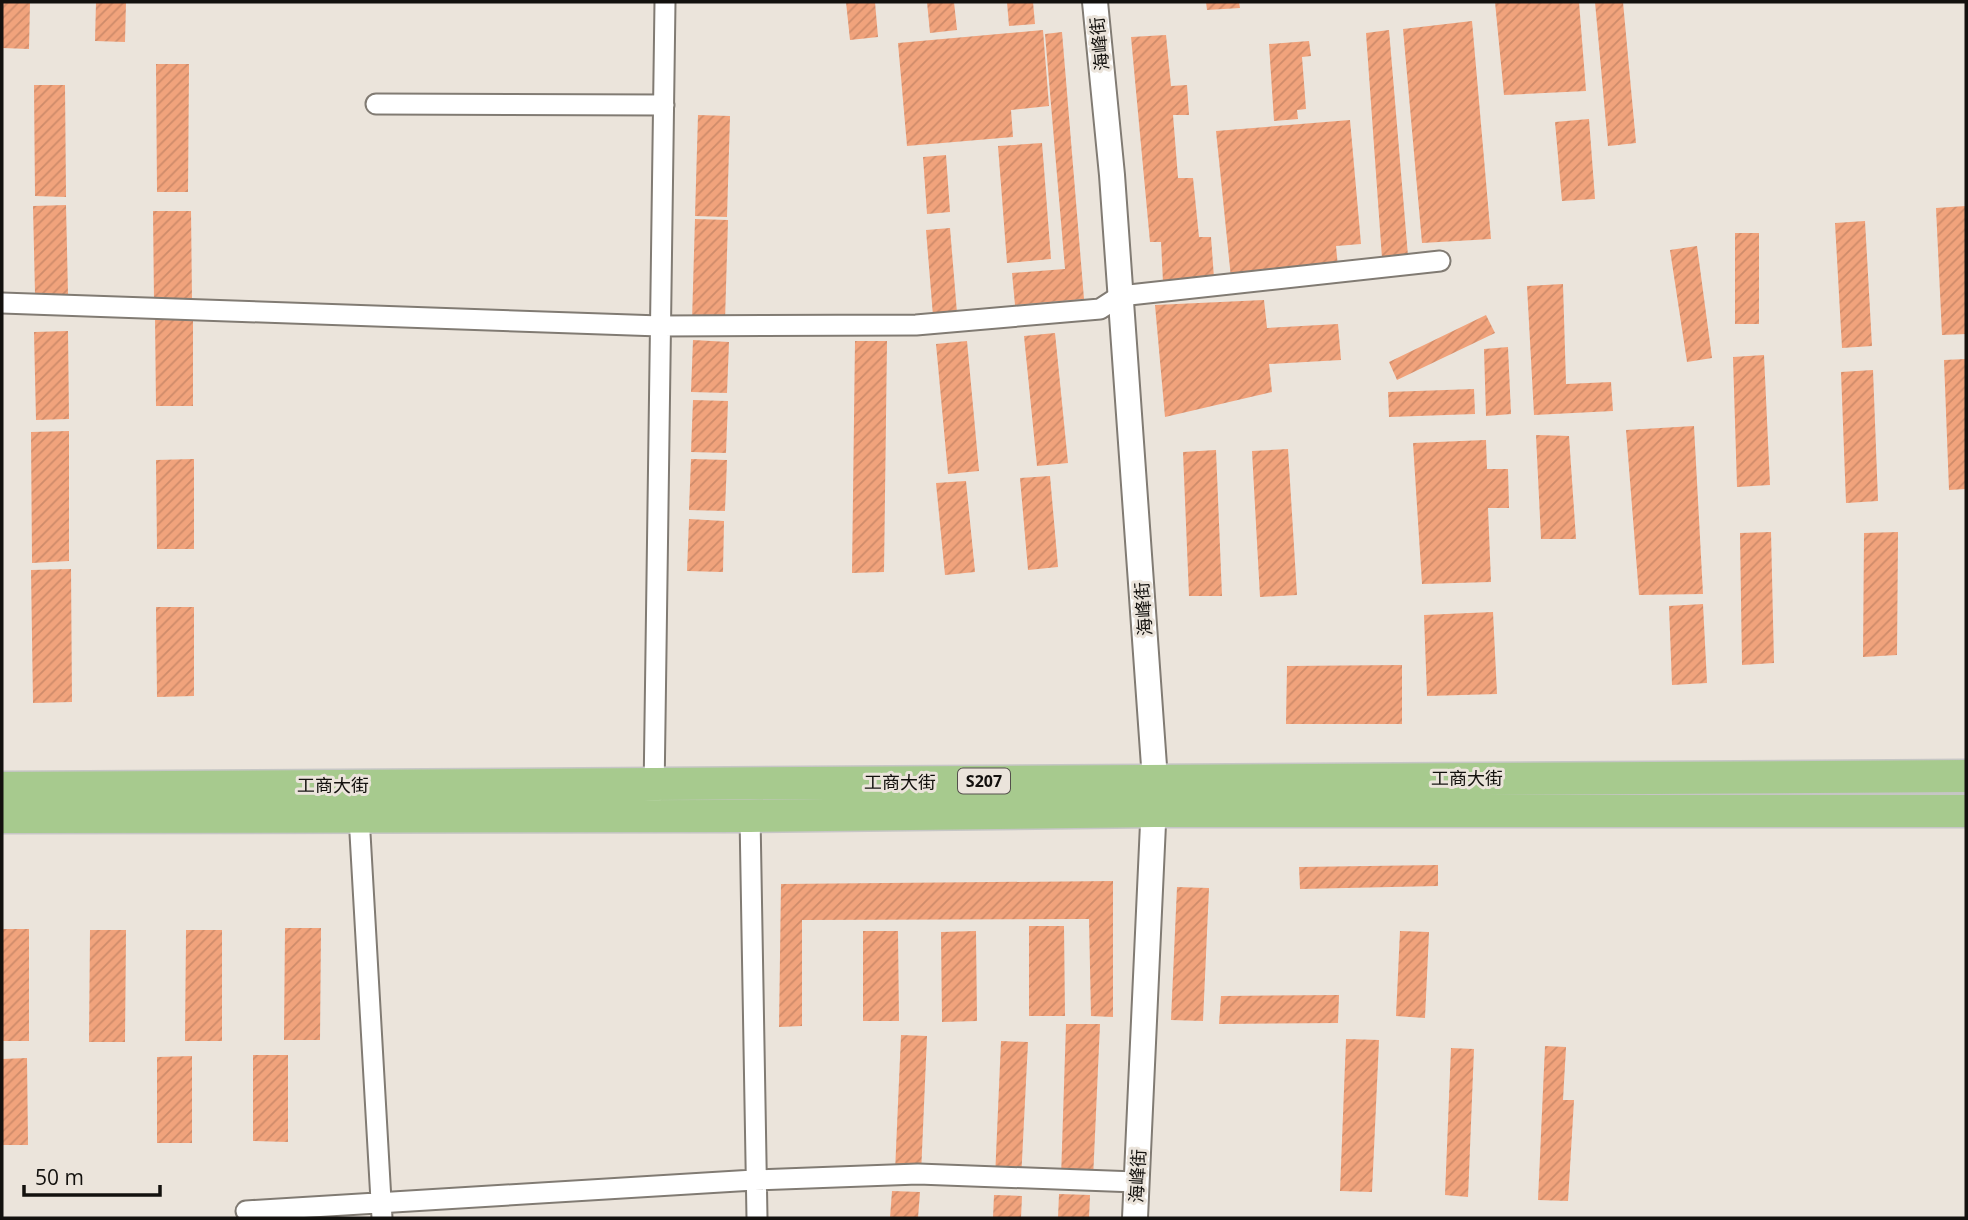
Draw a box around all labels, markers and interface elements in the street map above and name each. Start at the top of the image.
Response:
street label: 海峰街 [1084,16,1114,72]
street label: 海峰街 [1129,581,1157,637]
street label: 工商大街 [1431,766,1503,790]
road number: S207 [958,768,1010,794]
street label: 工商大街 [864,770,936,794]
street label: 工商大街 [297,773,369,797]
street label: 海峰街 [1124,1148,1150,1204]
scale bar [24,1154,161,1198]
text: 50 m [35,1163,84,1191]

